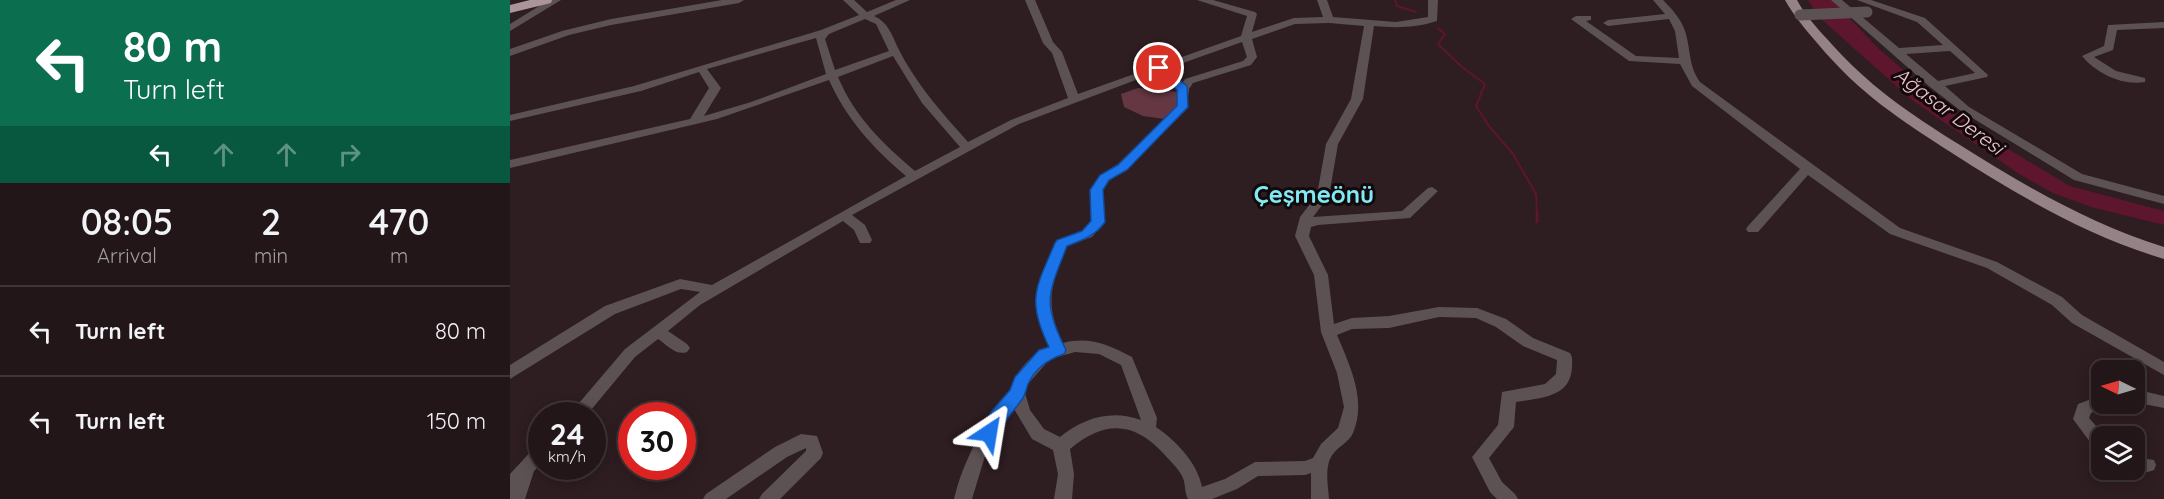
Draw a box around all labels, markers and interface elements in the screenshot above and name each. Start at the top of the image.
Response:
text: 80 m [123,20,222,73]
icon: left [24,24,102,102]
pin [1133,42,1184,93]
icon: arrive [1142,51,1175,84]
water label: Ağasar Deresi [1890,61,2011,161]
text: Turn left [123,72,225,106]
icon: left [144,138,177,171]
icon: ahead [207,138,240,171]
icon: ahead [270,138,303,171]
icon: right [333,138,366,171]
district label: Çeşmeönü [1254,179,1374,209]
text: 08:05 [81,199,173,244]
text: 2 [261,199,281,244]
text: 470 [369,199,429,244]
text: Arrival [97,243,157,268]
text: min [254,243,288,268]
text: m [390,243,408,268]
icon: left [24,315,57,348]
text: Turn left [75,317,165,345]
text: 80 m [435,317,486,345]
north arrow [2091,360,2145,414]
map controls [2091,360,2145,480]
position arrow [957,401,1021,465]
speed limit sign: 30 [618,402,696,480]
icon: left [24,405,57,438]
text: Turn left [75,407,165,435]
text: 150 m [427,407,486,435]
text: 24 [550,415,584,453]
button: layers [2091,426,2145,480]
text: km/h [548,447,586,466]

